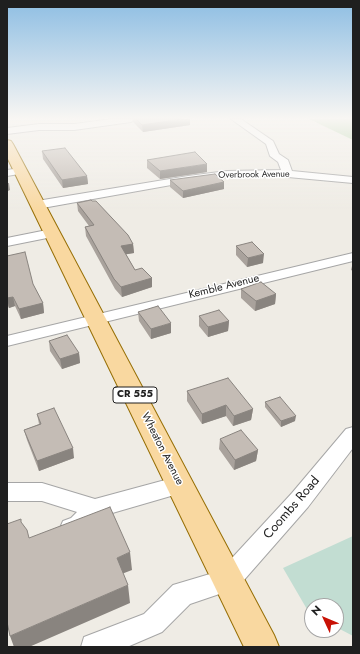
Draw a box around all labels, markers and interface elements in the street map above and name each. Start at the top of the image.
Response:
street label: Overbrook Avenue [218,169,290,181]
street label: Kemble Avenue [187,272,261,302]
road number: CR 555 [113,387,157,403]
street label: Wheaton Avenue [138,411,186,487]
street label: Coombs Road [261,474,323,542]
north arrow [304,598,344,638]
text: N [307,602,325,619]

